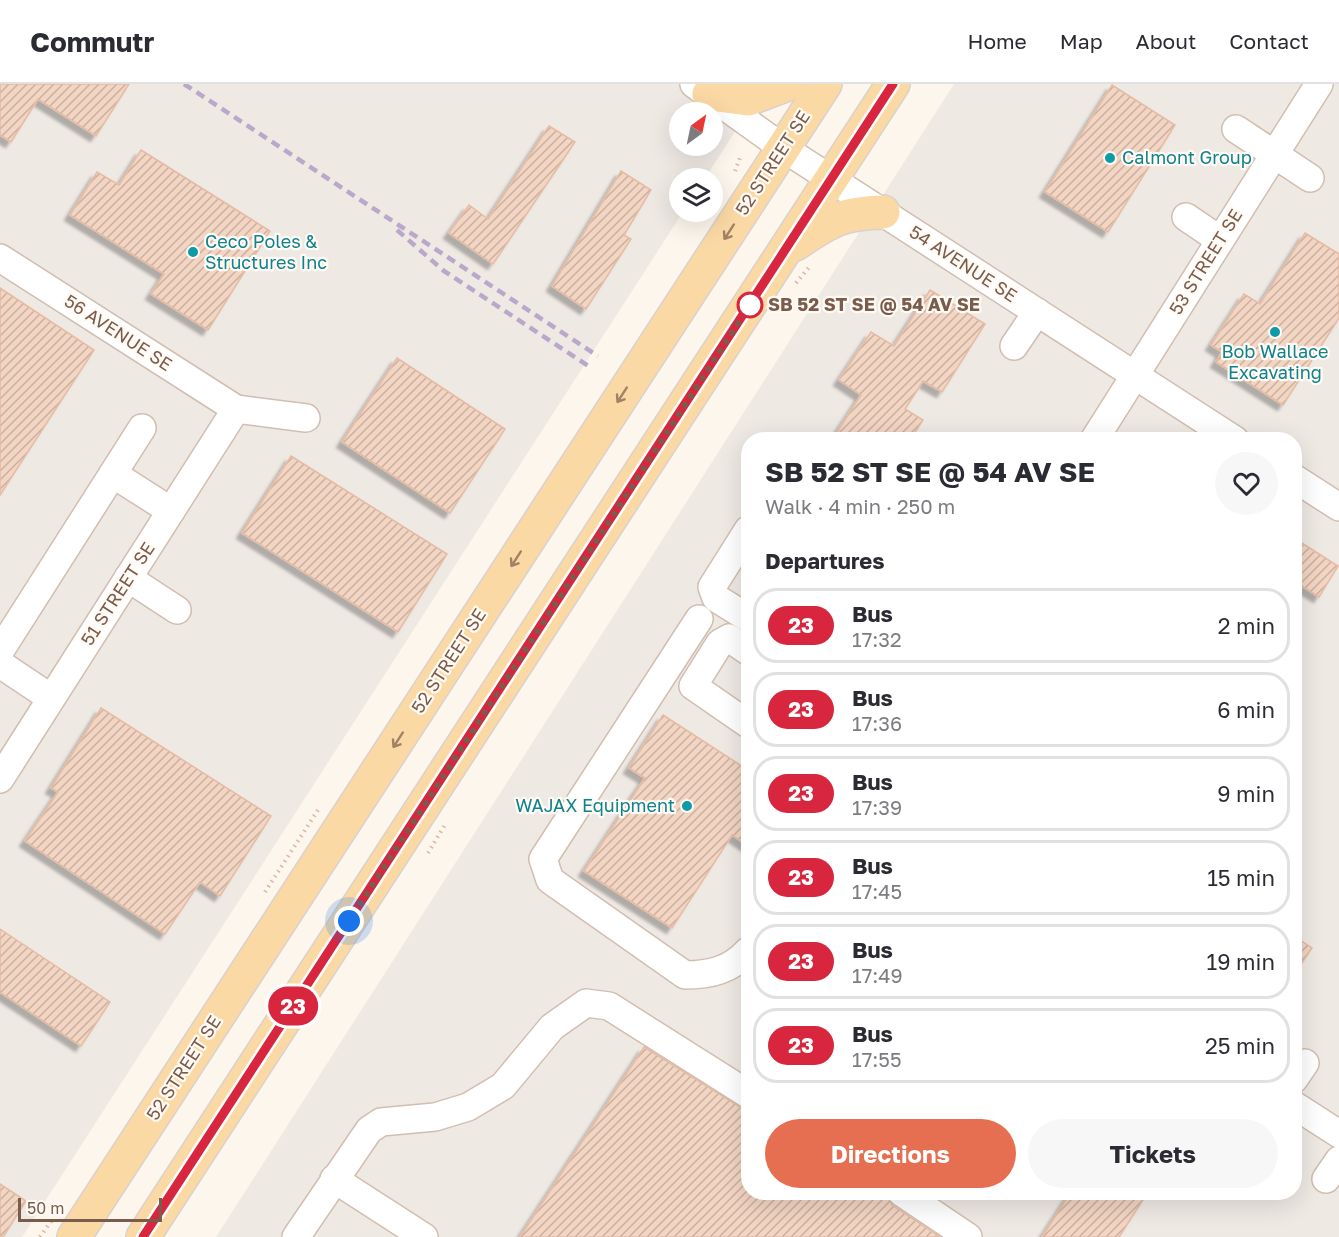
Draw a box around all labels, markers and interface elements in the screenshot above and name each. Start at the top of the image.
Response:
text: Commutr [30,25,154,58]
text: Home [967,28,1027,54]
text: Map [1060,28,1103,54]
text: About [1136,28,1196,54]
text: Contact [1229,28,1309,54]
north arrow [669,102,723,156]
map controls [669,102,723,222]
street label: 52 STREET SE [730,106,814,219]
place label: Calmont Group [1122,146,1252,168]
marker: Calmont Group [1103,151,1117,165]
button: layers [669,168,723,222]
street label: 53 STREET SE [1164,205,1246,318]
street label: 54 AVENUE SE [905,220,1022,306]
one-way arrow [722,223,734,240]
place label: Ceco Poles & Structures Inc [205,230,327,273]
marker: Ceco Poles & Structures Inc [186,245,200,259]
street label: 56 AVENUE SE [61,289,177,375]
marker: SB 52 ST SE @ 54 AV SE [737,292,763,318]
place label: SB 52 ST SE @ 54 AV SE [768,293,980,315]
marker: Bob Wallace Excavating [1268,325,1282,339]
place label: Bob Wallace Excavating [1221,340,1329,383]
one-way arrow [616,386,628,403]
button: heart [1215,452,1278,515]
text: SB 52 ST SE @ 54 AV SE [765,455,1095,488]
text: Walk · 4 min · 250 m [765,494,955,518]
street label: 51 STREET SE [76,538,159,649]
text: Departures [765,547,884,574]
one-way arrow [509,550,522,567]
text: Bus [852,600,893,627]
street label: 52 STREET SE [406,604,490,717]
text: 23 [788,612,814,638]
text: 2 min [1218,612,1275,639]
text: 17:32 [852,627,902,651]
text: Bus [852,684,893,711]
text: 23 [788,696,814,722]
text: 6 min [1217,696,1275,723]
text: 17:36 [852,711,902,735]
one-way arrow [391,731,404,748]
text: Bus [852,768,893,795]
text: 23 [788,780,814,806]
text: 9 min [1217,780,1275,807]
place label: WAJAX Equipment [515,794,675,816]
text: 17:39 [852,795,902,819]
marker: WAJAX Equipment [680,799,694,813]
text: Bus [852,852,893,879]
text: 23 [788,864,814,890]
text: 15 min [1207,864,1275,891]
text: 17:45 [852,879,902,903]
your location [334,906,364,936]
text: Bus [852,936,893,963]
text: 23 [788,948,814,974]
text: 19 min [1207,948,1275,975]
text: 17:49 [852,963,903,987]
line badge: 23 [266,986,320,1026]
text: 23 [280,993,306,1019]
street label: 52 STREET SE [141,1011,225,1124]
text: Bus [852,1020,893,1047]
text: 23 [788,1032,814,1058]
text: 25 min [1205,1032,1275,1059]
text: 17:55 [852,1047,902,1071]
button: Directions [765,1119,1016,1188]
button: Tickets [1028,1119,1278,1188]
scale bar [18,1195,162,1222]
text: 50 m [27,1198,64,1218]

